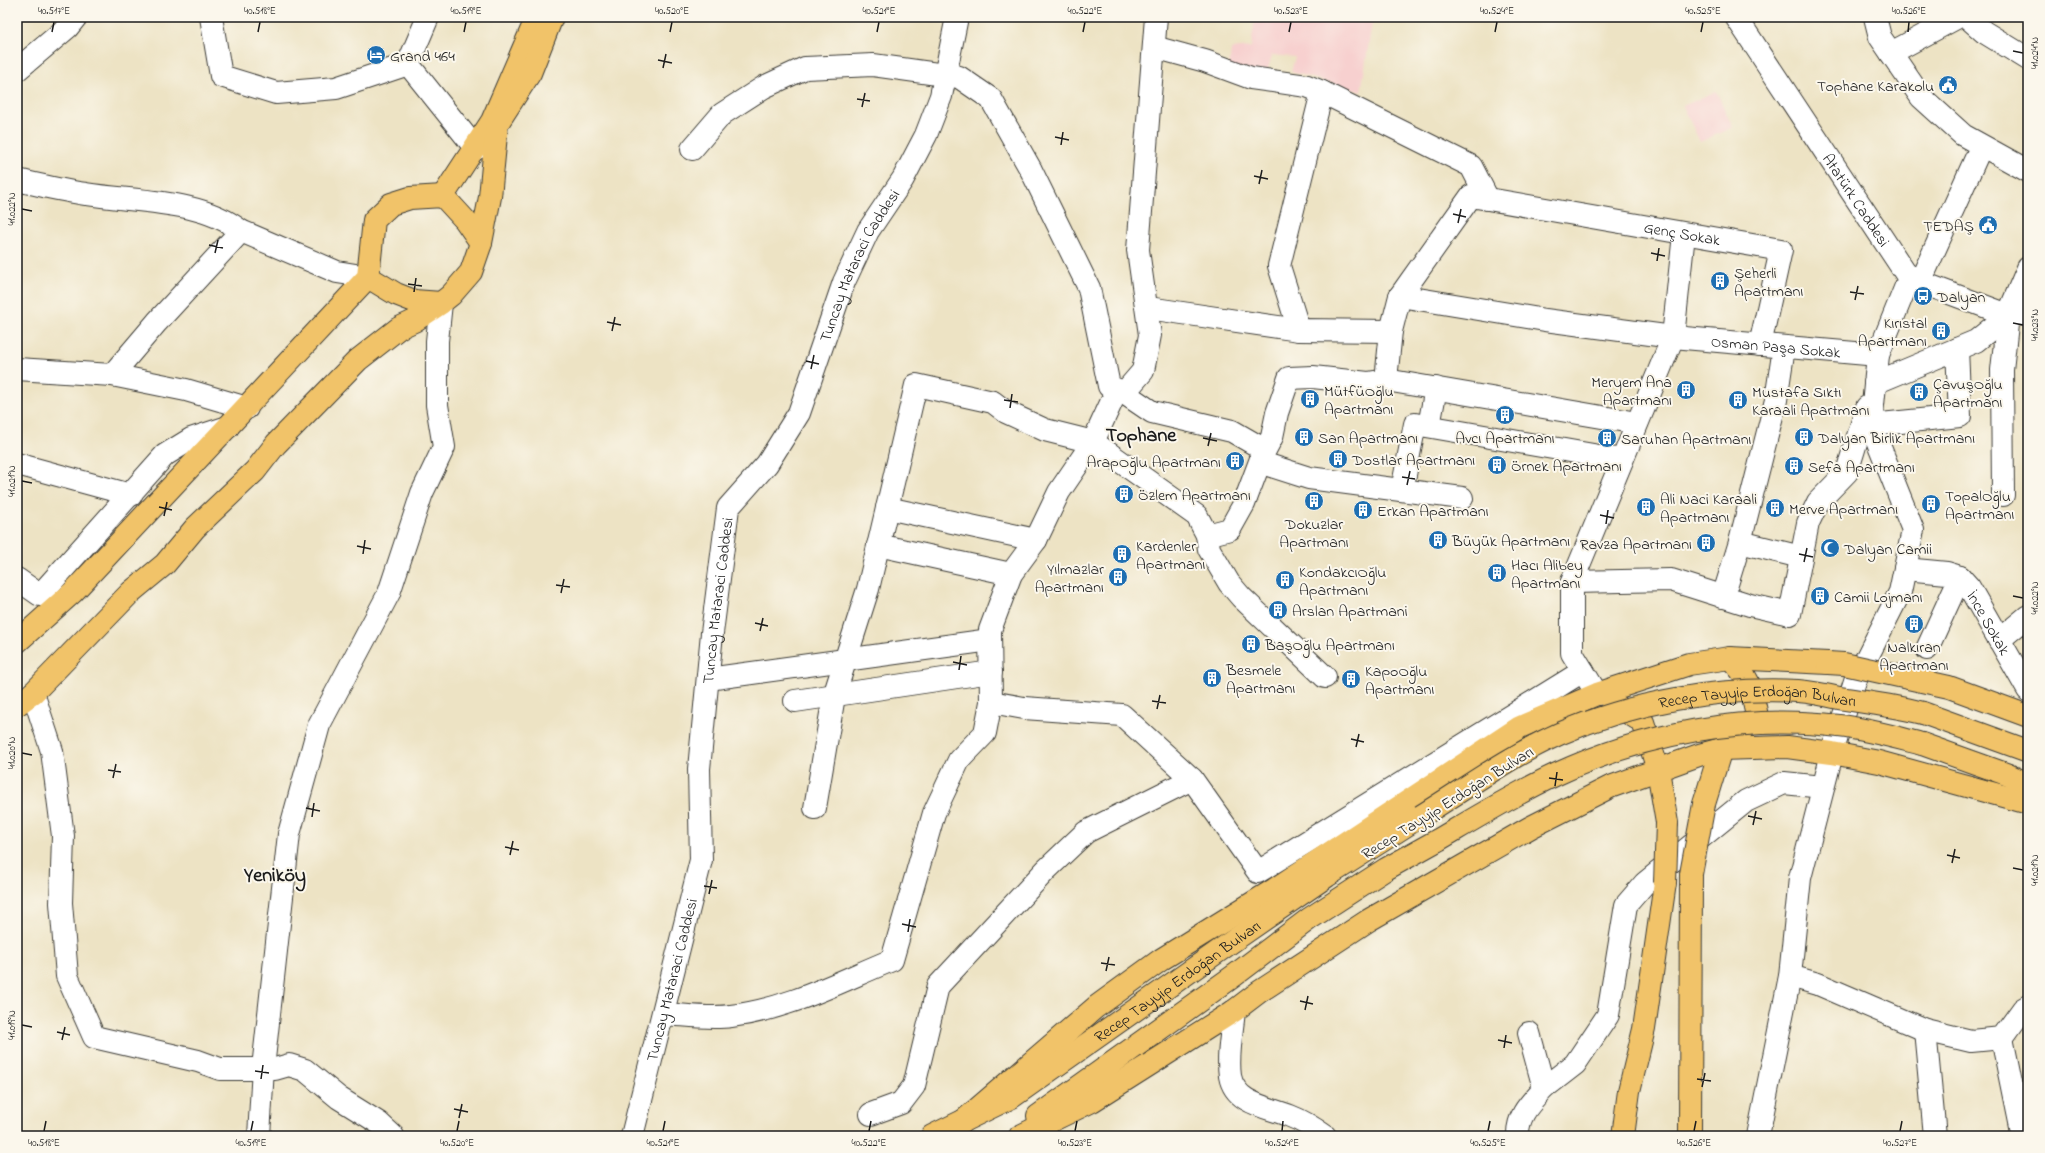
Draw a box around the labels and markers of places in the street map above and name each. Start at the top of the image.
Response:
hotel icon: Grand 464 [365,44,387,66]
place label: Grand 464 [390,45,455,69]
public building icon: Tophane Karakolu [1937,74,1959,96]
place label: Tophane Karakolu [1817,75,1934,99]
public building icon: TEDAŞ [1977,214,1999,236]
place label: TEDAŞ [1923,215,1974,239]
place label: Şeherli Apartmanı [1734,262,1803,304]
building icon: Şeherli Apartmanı [1709,270,1731,292]
bus stop icon: Dalyan [1912,285,1934,307]
place label: Dalyan [1936,286,1986,310]
place label: Kırıstal Apartmanı [1858,312,1927,354]
building icon: Kırıstal Apartmanı [1930,320,1952,342]
place label: Meryem Ana Apartmanı [1591,371,1672,413]
place label: ÇavuşOğlu Apartmanı [1933,373,2003,415]
building icon: Meryem Ana Apartmanı [1675,379,1697,401]
place label: MütfüOğlu Apartmanı [1324,380,1394,422]
place label: Mustafa Sıktı Karaali Apartmanı [1752,381,1870,423]
building icon: ÇavuşOğlu Apartmanı [1908,381,1930,403]
building icon: MütfüOğlu Apartmanı [1299,388,1321,410]
building icon: Mustafa Sıktı Karaali Apartmanı [1727,389,1749,411]
building icon: Avcı Apartmanı [1494,404,1516,426]
building icon: San Apartmanı [1293,426,1315,448]
building icon: Dalyan Birlik Apartmanı [1793,426,1815,448]
place label: San Apartmanı [1318,427,1418,451]
place label: Avcı Apartmanı [1455,427,1555,451]
building icon: Saruhan Apartmanı [1596,427,1618,449]
place label: Dalyan Birlik Apartmanı [1817,427,1975,451]
place label: Saruhan Apartmanı [1621,428,1752,452]
building icon: Dostlar Apartmanı [1327,448,1349,470]
place label: Dostlar Apartmanı [1351,449,1475,473]
building icon: ArapOğlu Apartmanı [1224,450,1246,472]
place label: ArapOğlu Apartmanı [1087,451,1221,475]
building icon: Örnek Apartmanı [1486,454,1508,476]
place label: Örnek Apartmanı [1511,455,1622,479]
building icon: Sefa Apartmanı [1783,455,1805,477]
place label: Sefa Apartmanı [1808,456,1915,480]
building icon: Özlem Apartmanı [1113,483,1135,505]
place label: Özlem Apartmanı [1138,484,1251,508]
place label: TopalOğlu Apartmanı [1945,485,2014,527]
place label: Ali Naci Karaali Apartmanı [1660,488,1757,530]
building icon: Dokuzlar Apartmanı [1303,490,1325,512]
building icon: TopalOğlu Apartmanı [1920,493,1942,515]
building icon: Ali Naci Karaali Apartmanı [1635,496,1657,518]
building icon: Merve Apartmanı [1764,497,1786,519]
place label: Merve Apartmanı [1789,498,1898,522]
building icon: Erkan Apartmanı [1352,499,1374,521]
place label: Erkan Apartmanı [1377,500,1489,524]
place label: Dokuzlar Apartmanı [1279,513,1349,555]
building icon: Büyük Apartmanı [1427,529,1449,551]
place label: Büyük Apartmanı [1451,530,1570,554]
building icon: Ravza Apartmanı [1695,532,1717,554]
place label: Ravza Apartmanı [1580,533,1692,557]
place label: Kardenler Apartmanı [1136,535,1205,577]
mosque icon: Dalyan Camii [1819,537,1841,559]
place label: Dalyan Camii [1843,538,1932,562]
building icon: Kardenler Apartmanı [1111,543,1133,565]
place label: Hacı Alibey Apartmanı [1511,554,1583,596]
place label: Yılmazlar Apartmanı [1035,558,1104,600]
place label: KondakcıOğlu Apartmanı [1299,561,1386,603]
building icon: Hacı Alibey Apartmanı [1486,562,1508,584]
building icon: Yılmazlar Apartmanı [1107,566,1129,588]
building icon: KondakcıOğlu Apartmanı [1274,569,1296,591]
building icon: Camii Lojmanı [1809,585,1831,607]
place label: Camii Lojmanı [1834,586,1923,610]
building icon: Arslan Apartmani [1267,599,1289,621]
place label: Arslan Apartmani [1292,600,1408,624]
building icon: Nalkıran Apartmanı [1903,613,1925,635]
building icon: BaşOğlu Apartmanı [1240,633,1262,655]
place label: BaşOğlu Apartmanı [1264,634,1395,658]
place label: Nalkıran Apartmanı [1879,636,1949,678]
place label: Besmele Apartmanı [1225,659,1295,701]
place label: KapoOğlu Apartmanı [1365,660,1434,702]
building icon: Besmele Apartmanı [1201,667,1223,689]
building icon: KapoOğlu Apartmanı [1340,668,1362,690]

